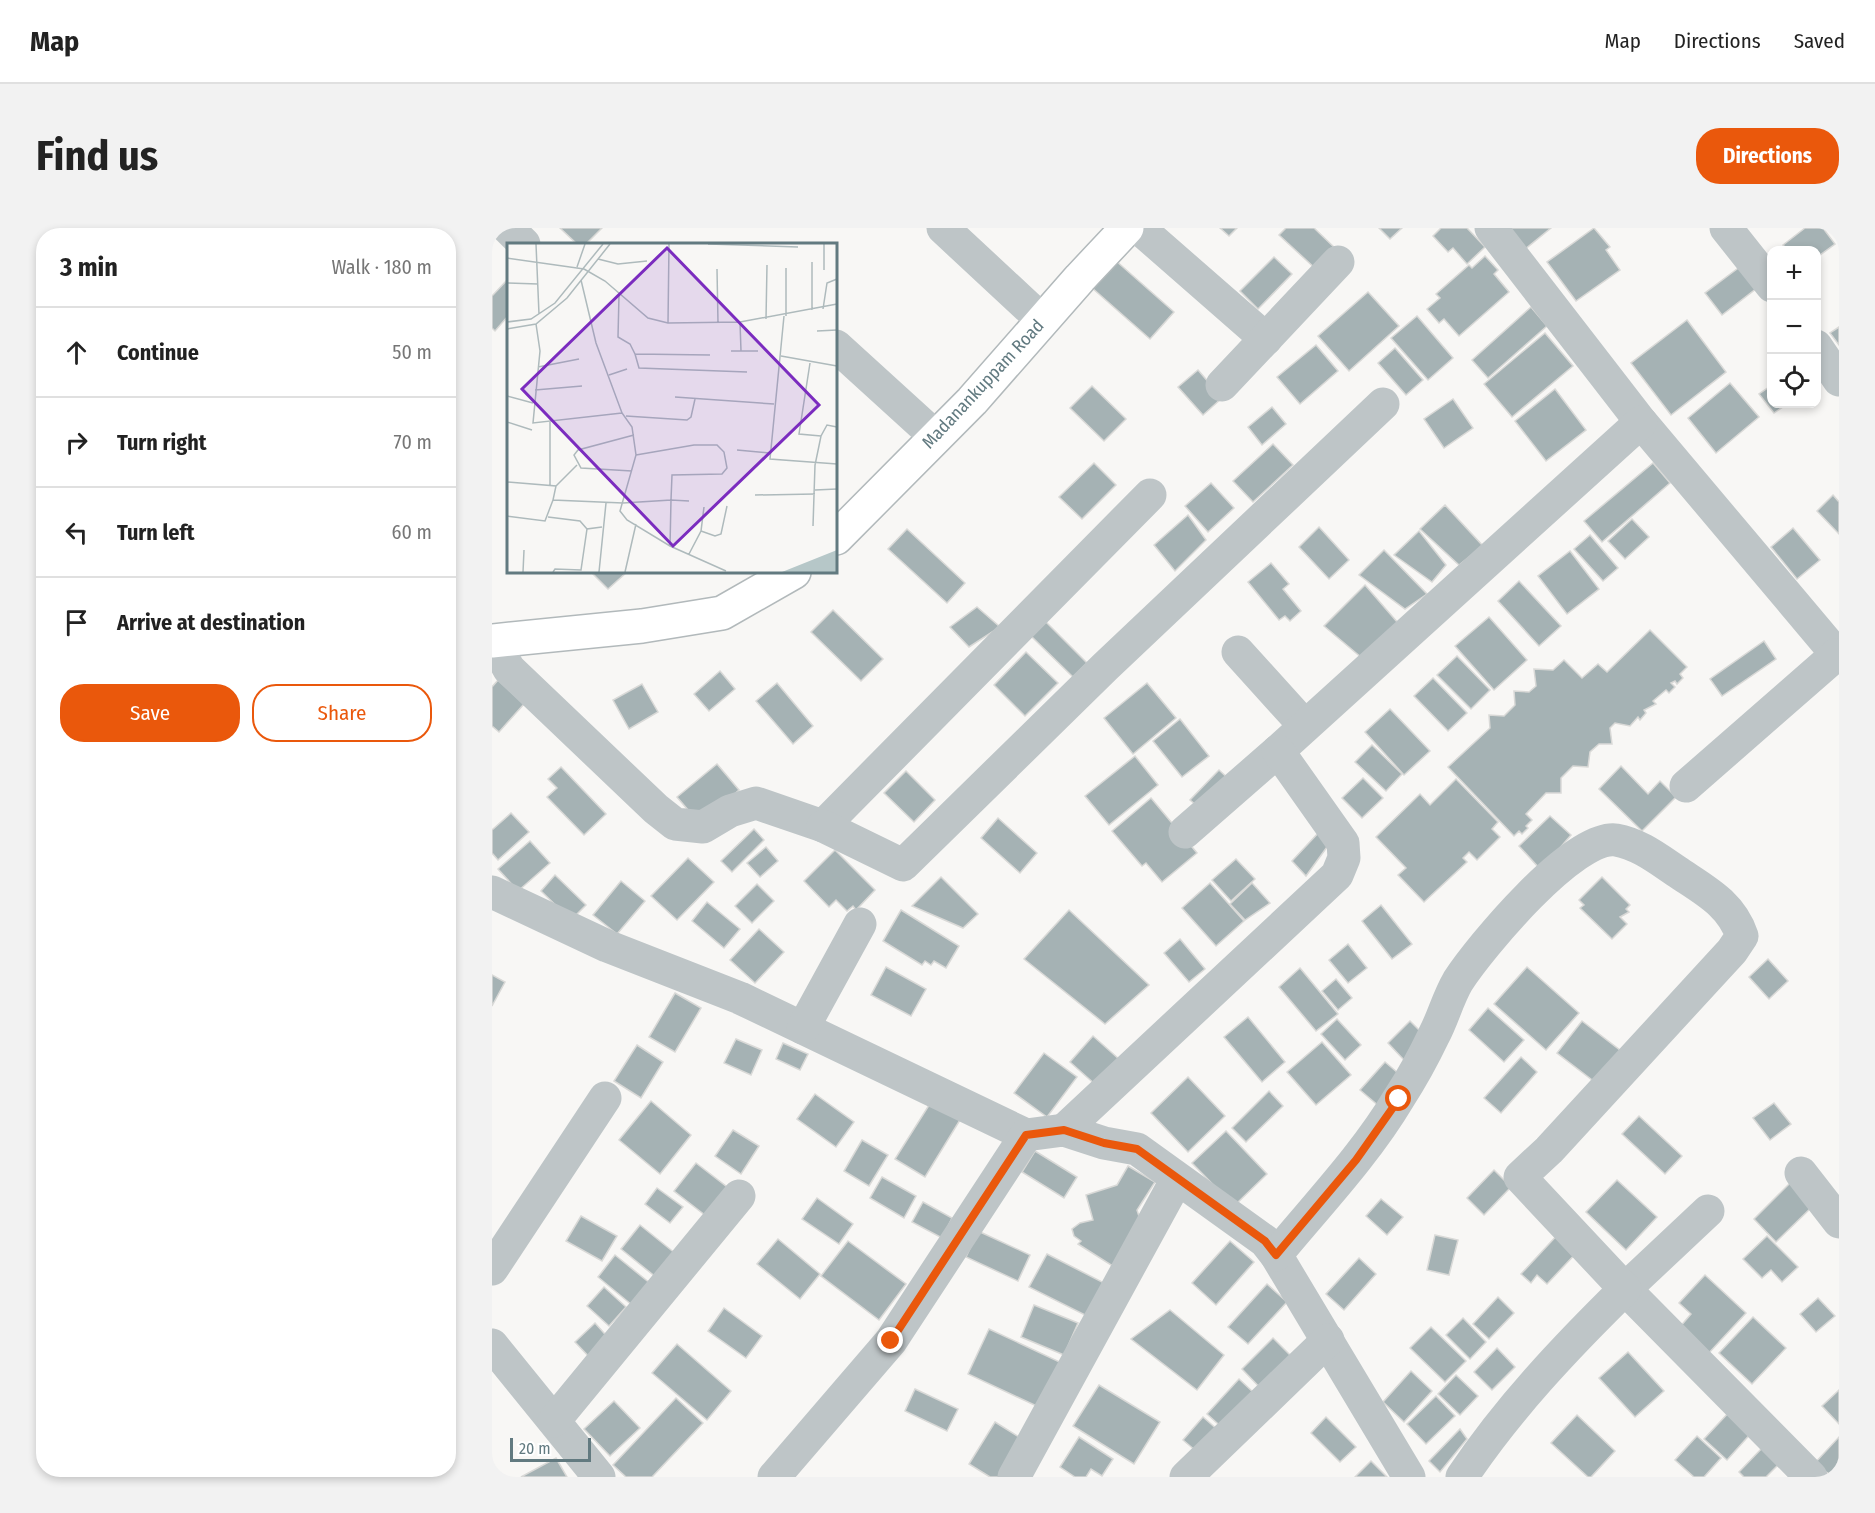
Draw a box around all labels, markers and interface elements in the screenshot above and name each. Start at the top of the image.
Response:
text: Map [30,25,79,58]
text: Map [1604,28,1641,54]
text: Directions [1674,28,1761,54]
text: Saved [1794,28,1845,54]
button: Directions [1696,128,1839,184]
text: Find us [36,131,158,181]
inset map [507,243,837,573]
map controls [1767,246,1821,408]
button: + [1767,246,1821,300]
text: 3 min [60,252,118,283]
text: Walk · 180 m [331,255,432,279]
button: − [1767,300,1821,354]
street label: Madanankuppam Road [917,315,1049,453]
icon: ahead [60,336,93,369]
text: Continue [117,339,199,366]
text: 50 m [392,340,432,364]
button: locate [1767,354,1821,408]
icon: right [60,426,93,459]
text: Turn right [117,429,206,456]
text: 70 m [394,430,432,454]
icon: left [60,516,93,549]
text: Turn left [117,519,195,546]
text: 60 m [392,520,432,544]
icon: arrive [60,606,93,639]
text: Arrive at destination [117,609,305,636]
button: Save [60,684,240,742]
button: Share [252,684,432,742]
route start [1385,1085,1411,1111]
route end [877,1327,903,1353]
scale bar [510,1435,591,1462]
text: 20 m [519,1439,550,1458]

